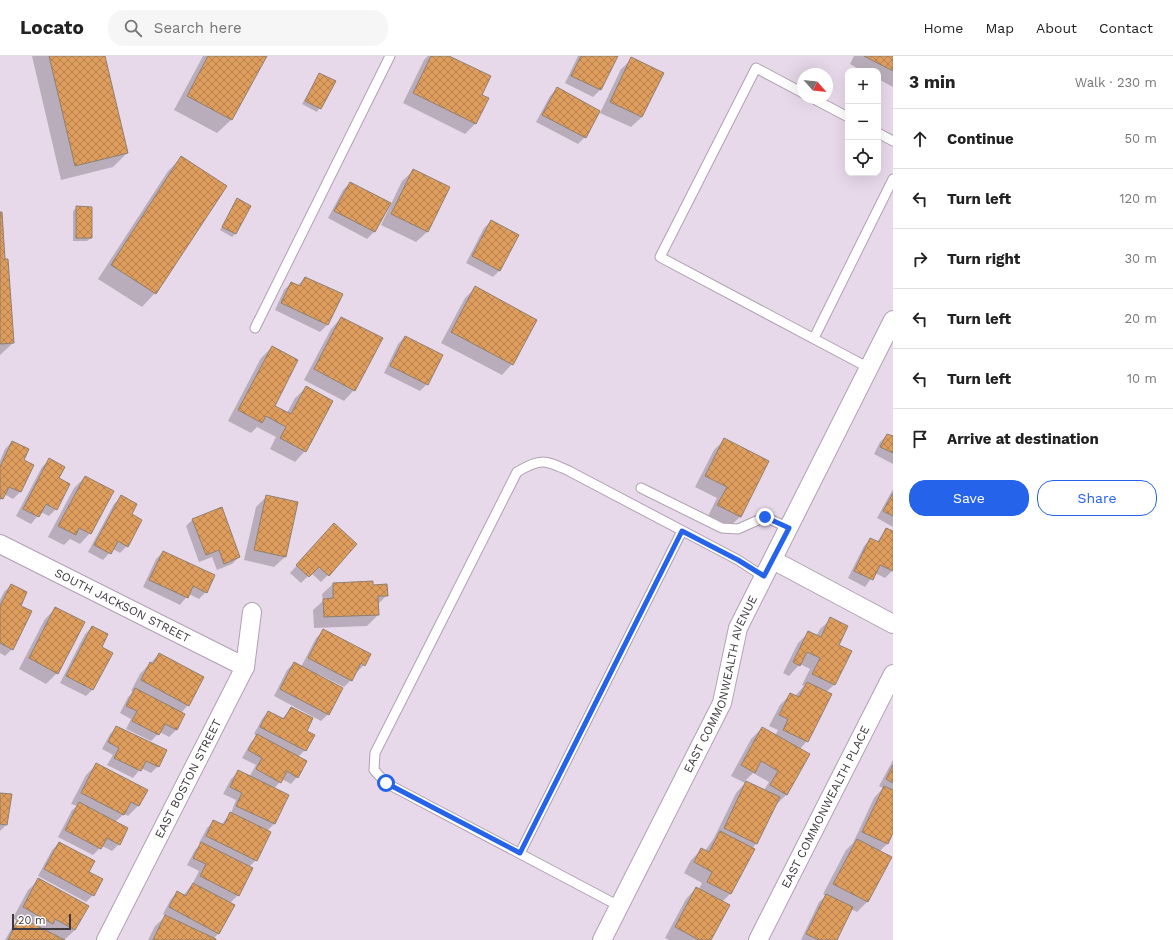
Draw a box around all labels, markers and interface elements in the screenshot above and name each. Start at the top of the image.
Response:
search box [108,10,388,46]
text: Locato [20,16,84,39]
icon: search [122,17,144,39]
text: Search here [154,19,242,37]
text: Home [923,20,963,36]
text: Map [985,20,1014,36]
text: About [1036,20,1077,36]
text: Contact [1099,20,1153,36]
north arrow [797,68,833,104]
map controls [845,68,881,176]
button: + [845,68,881,104]
text: 3 min [909,72,955,92]
text: Walk · 230 m [1075,75,1157,90]
button: − [845,104,881,140]
icon: ahead [909,128,931,150]
text: Continue [947,130,1014,148]
text: 50 m [1125,131,1157,146]
button: locate [845,140,881,176]
icon: left [909,188,931,210]
text: Turn left [947,190,1011,208]
text: 120 m [1119,191,1157,206]
icon: right [909,248,931,270]
text: Turn right [947,250,1020,268]
text: 30 m [1125,251,1157,266]
icon: left [909,308,931,330]
text: Turn left [947,310,1011,328]
text: 20 m [1125,311,1157,326]
icon: left [909,368,931,390]
text: Turn left [947,370,1011,388]
text: 10 m [1127,371,1157,386]
icon: arrive [909,428,931,450]
text: Arrive at destination [947,430,1099,448]
button: Save [909,480,1029,516]
button: Share [1037,480,1157,516]
route end [756,508,774,526]
street label: SOUTH JACKSON STREET [52,566,193,645]
street label: EAST COMMONWEALTH AVENUE [681,593,760,775]
street label: EAST BOSTON STREET [152,717,224,841]
street label: EAST COMMONWEALTH PLACE [778,723,873,891]
route start [377,774,395,792]
scale bar [12,912,71,931]
text: 20 m [18,914,46,927]

